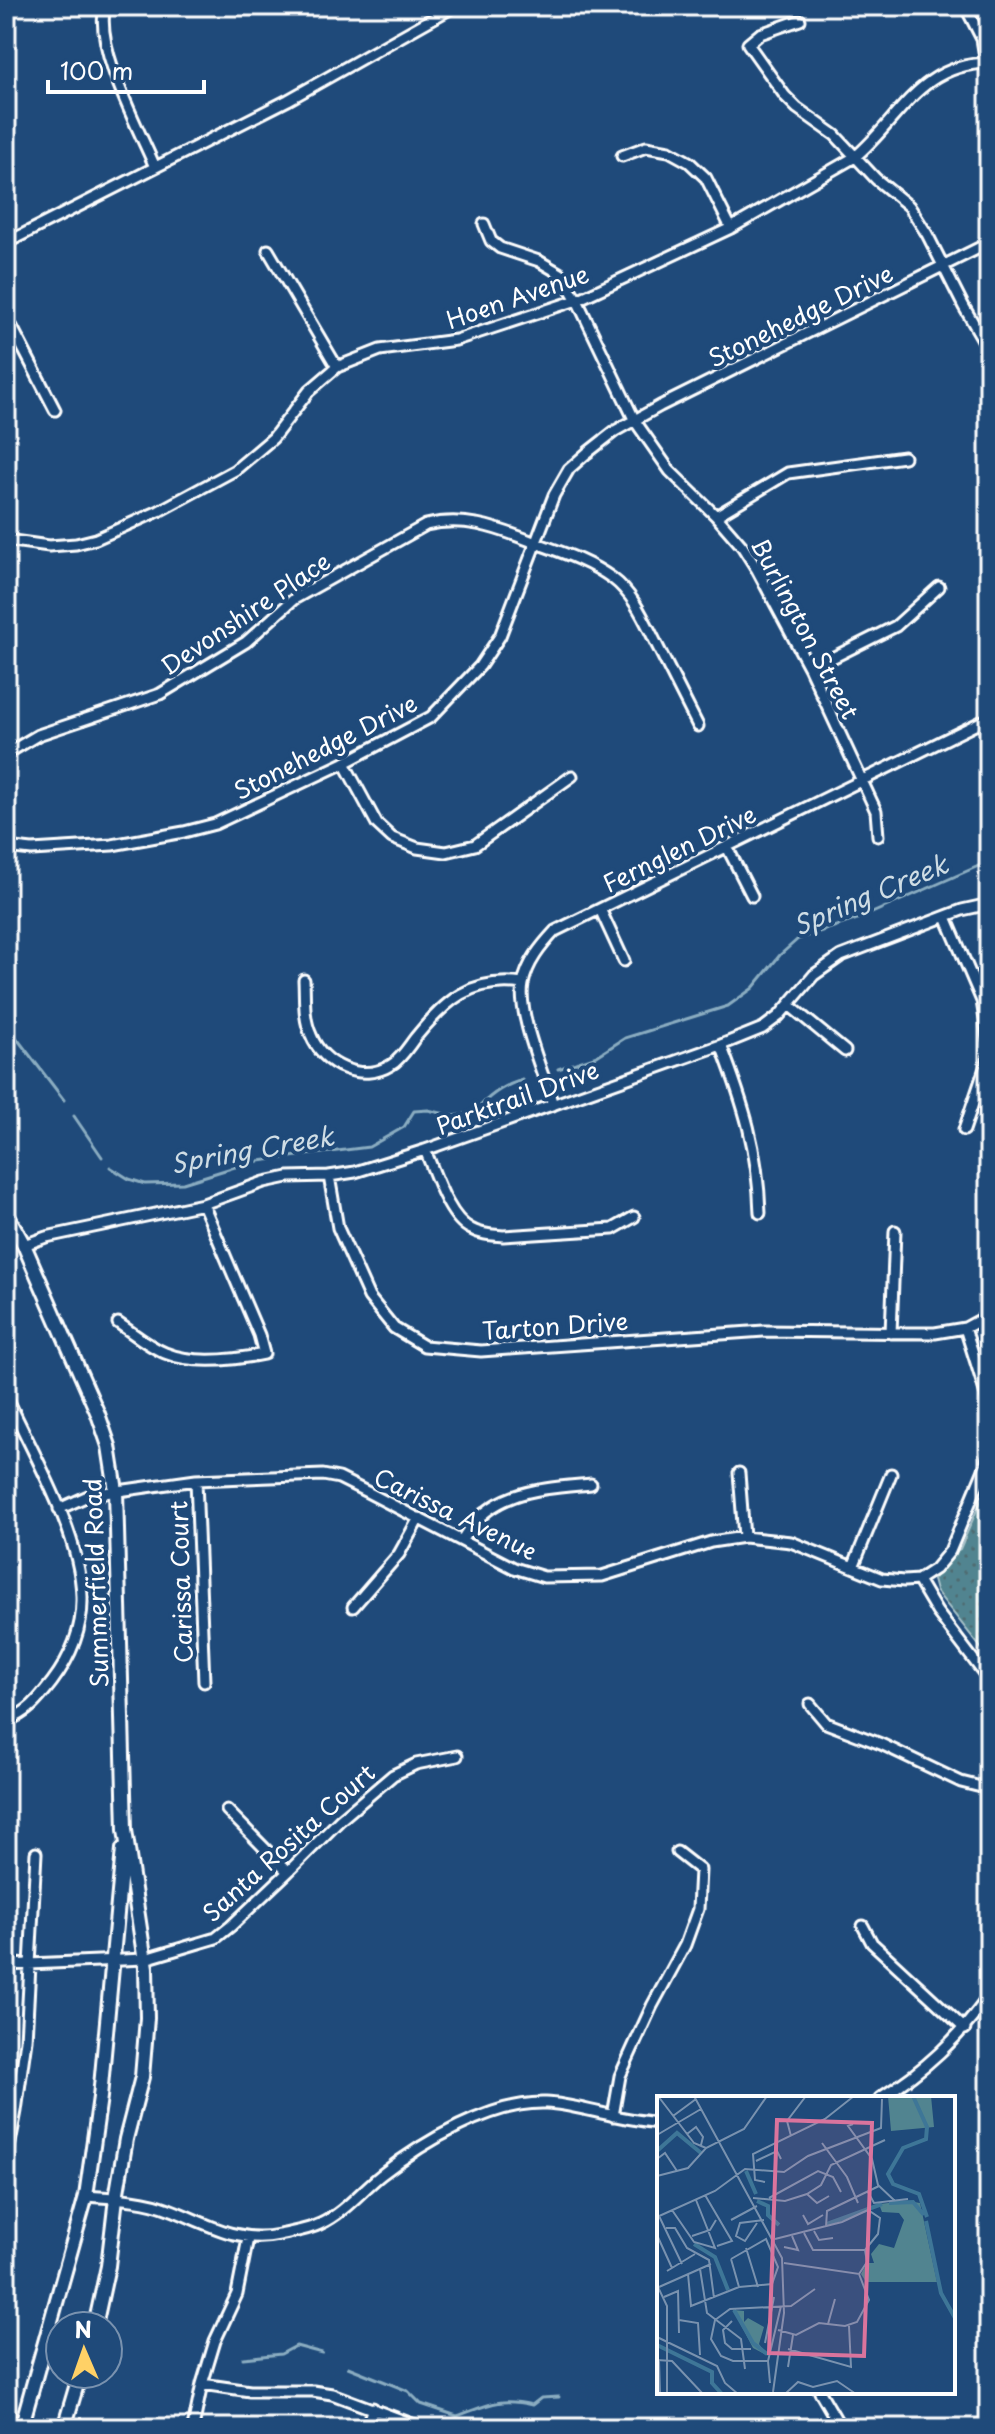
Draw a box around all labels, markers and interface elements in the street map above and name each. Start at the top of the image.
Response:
scale bar [48,44,204,94]
text: 100 m [60,52,133,88]
street label: Hoen Avenue [441,255,593,337]
street label: Stonehedge Drive [701,255,899,375]
street label: Burlington Street [743,531,869,725]
street label: Devonshire Place [153,543,337,683]
street label: Stonehedge Drive [227,684,423,808]
street label: Fernglen Drive [596,795,762,901]
water label: Spring Creek [786,843,955,944]
street label: Parktrail Drive [431,1051,603,1143]
water label: Spring Creek [167,1115,338,1183]
street label: Tarton Drive [481,1302,629,1348]
street label: Carissa Avenue [368,1458,544,1568]
street label: Summerfield Road [73,1477,117,1689]
street label: Carissa Court [159,1500,201,1664]
street label: Santa Rosita Court [194,1754,382,1929]
inset map [657,2096,955,2394]
north arrow [44,2310,124,2390]
text: N [74,2312,93,2345]

